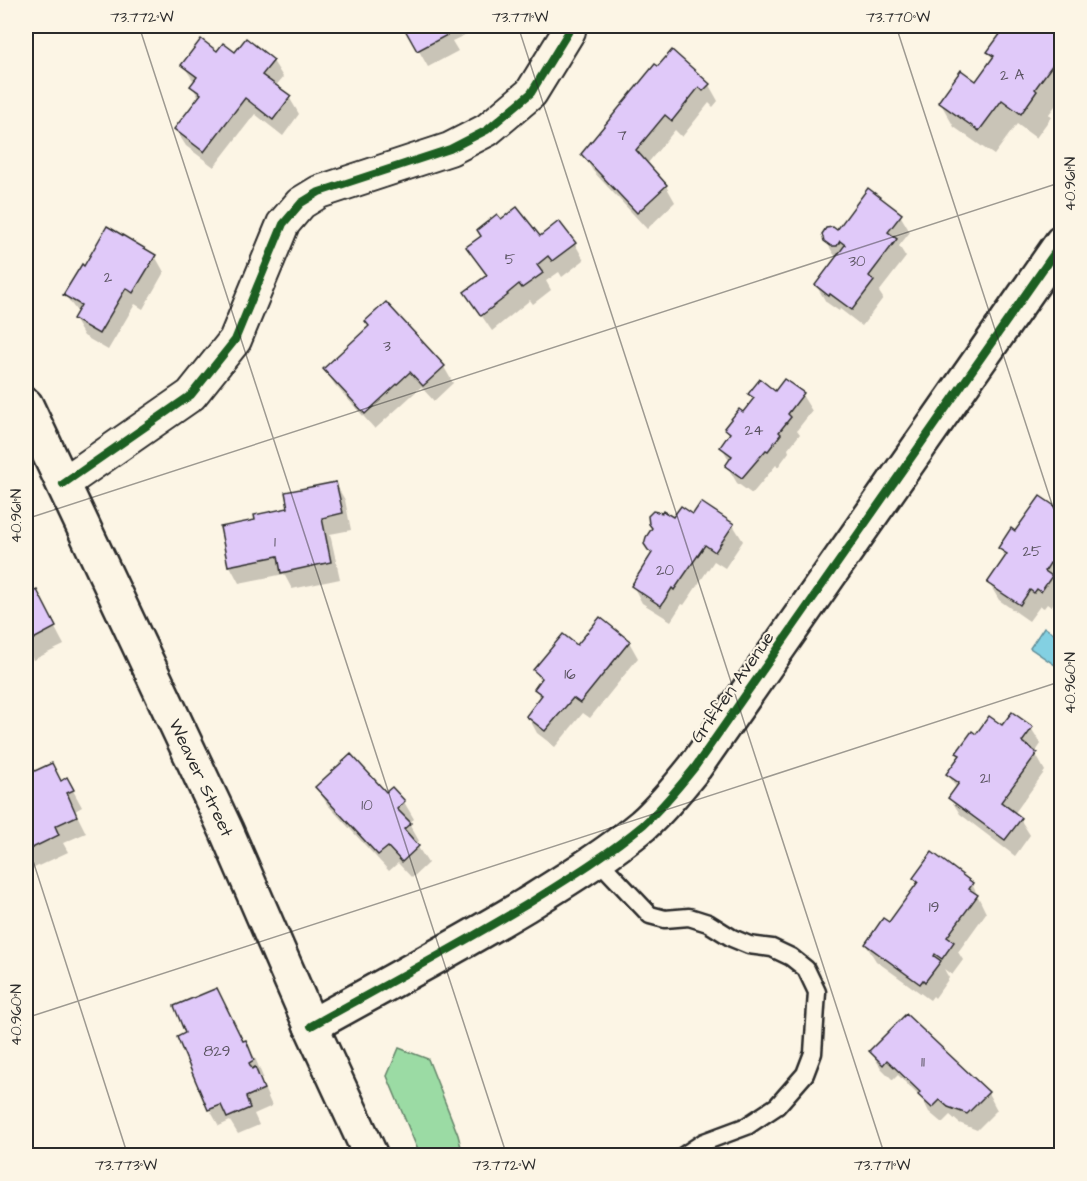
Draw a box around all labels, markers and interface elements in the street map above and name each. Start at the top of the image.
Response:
text: 73.772°W [110,7,174,28]
text: 73.771°W [492,7,548,28]
text: 73.770°W [866,7,930,28]
house number: 2 A [1000,65,1024,86]
house number: 7 [617,125,627,146]
text: 40.961°N [1060,157,1081,211]
house number: 5 [505,249,516,270]
house number: 30 [848,251,866,272]
house number: 2 [104,267,113,288]
house number: 3 [383,336,391,357]
house number: 24 [745,420,763,441]
text: 40.961°N [6,489,27,543]
house number: 1 [274,532,276,553]
house number: 25 [1022,541,1042,562]
house number: 20 [656,560,675,581]
street label: Griffen Avenue [685,626,780,748]
text: 40.960°N [1060,652,1081,714]
house number: 16 [564,664,576,685]
street label: Weaver Street [162,715,240,841]
house number: 21 [980,768,990,789]
house number: 10 [361,795,373,816]
house number: 19 [929,897,939,918]
text: 40.960°N [6,984,27,1046]
house number: 829 [204,1041,230,1062]
house number: 11 [921,1052,925,1073]
text: 73.773°W [95,1155,157,1176]
text: 73.772°W [472,1155,536,1176]
text: 73.771°W [854,1155,910,1176]

